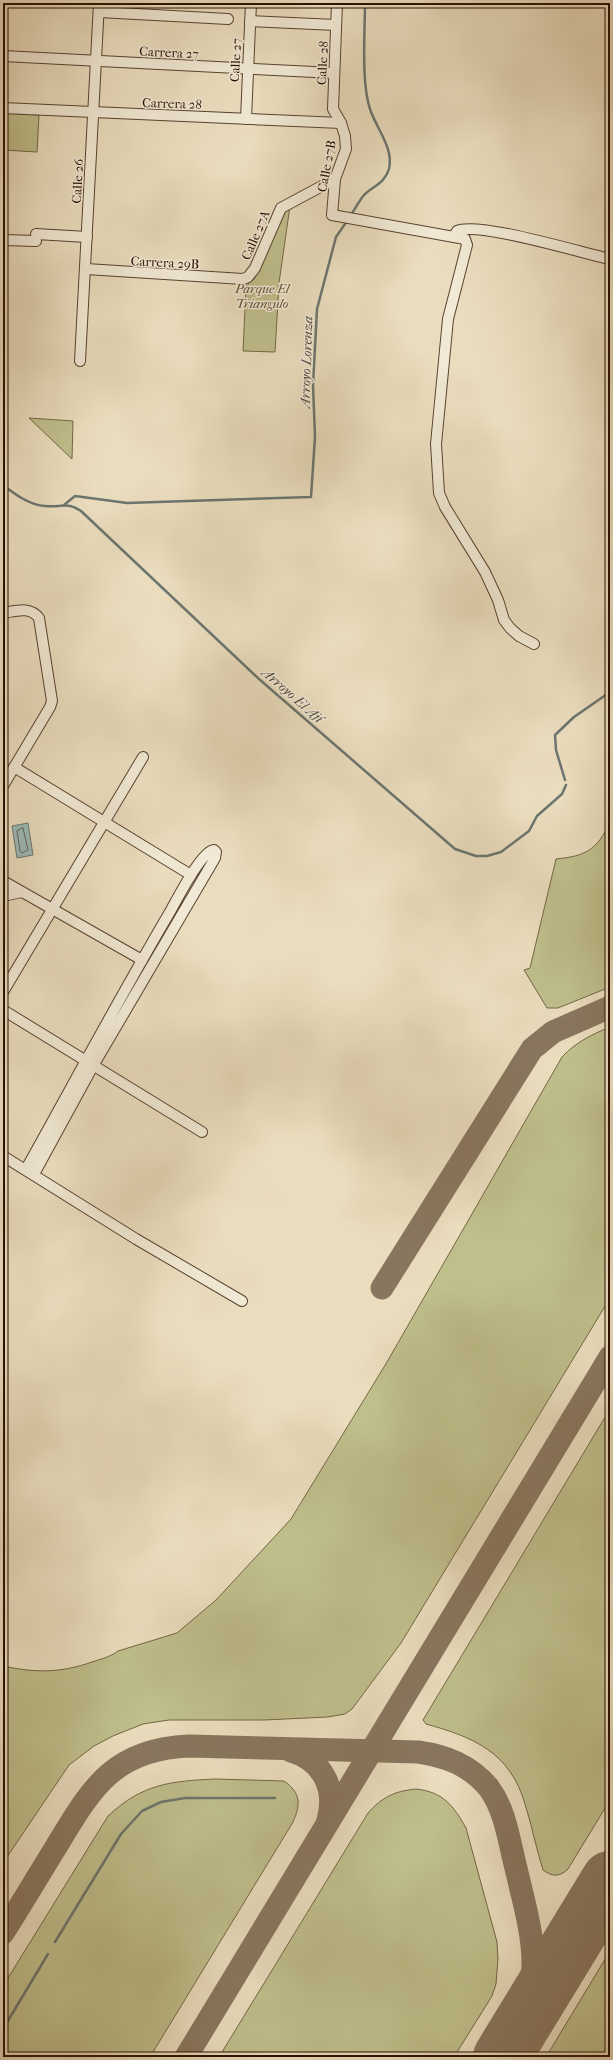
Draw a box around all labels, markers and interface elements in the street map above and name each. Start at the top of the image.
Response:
street label: Calle 27 [227,38,244,82]
street label: Calle 28 [314,41,331,86]
street label: Carrera 27 [139,43,199,62]
street label: Carrera 28 [142,95,202,112]
street label: Calle 27B [314,139,339,193]
street label: Calle 26 [69,157,86,204]
street label: Calle 27A [238,208,273,262]
street label: Carrera 29B [130,253,200,272]
park label: Parque El Triangulo [234,281,291,311]
water label: Arroyo Lorenza [296,316,317,410]
water label: Arroyo El Ají [257,663,329,729]

